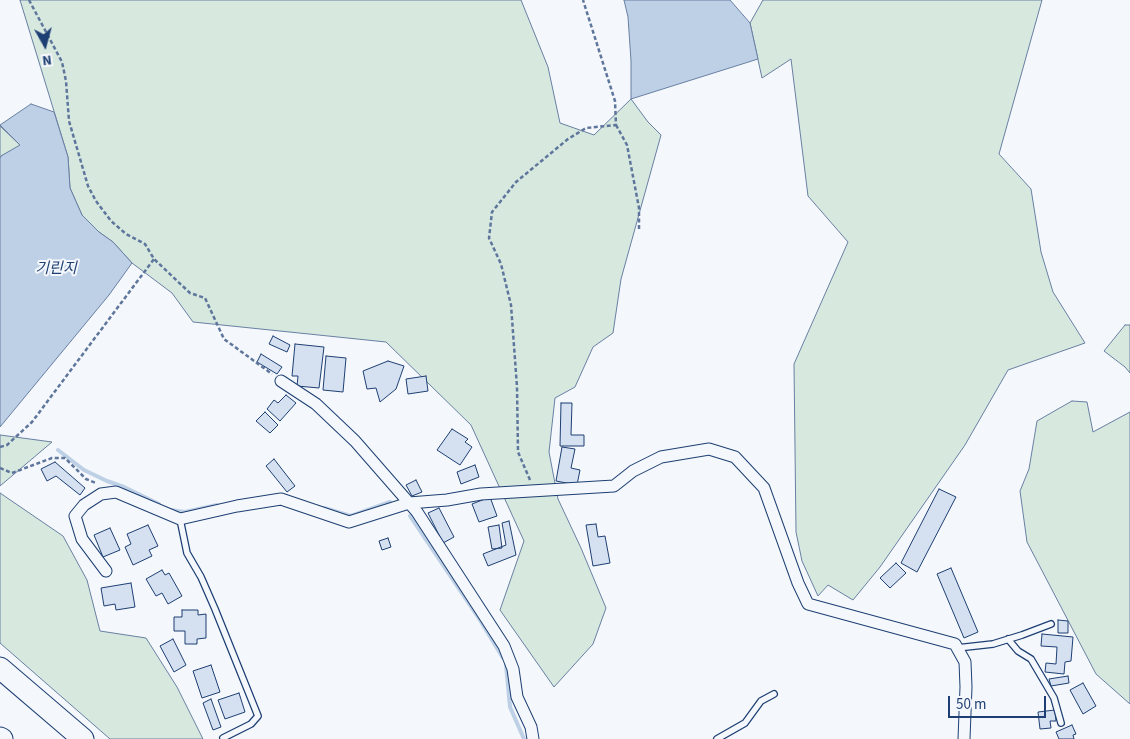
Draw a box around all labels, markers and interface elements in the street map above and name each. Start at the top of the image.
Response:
north arrow [20,20,70,70]
text: N [41,49,53,70]
water label: 기린지 [35,261,77,279]
scale bar [950,686,1048,718]
text: 50 m [956,694,986,715]

